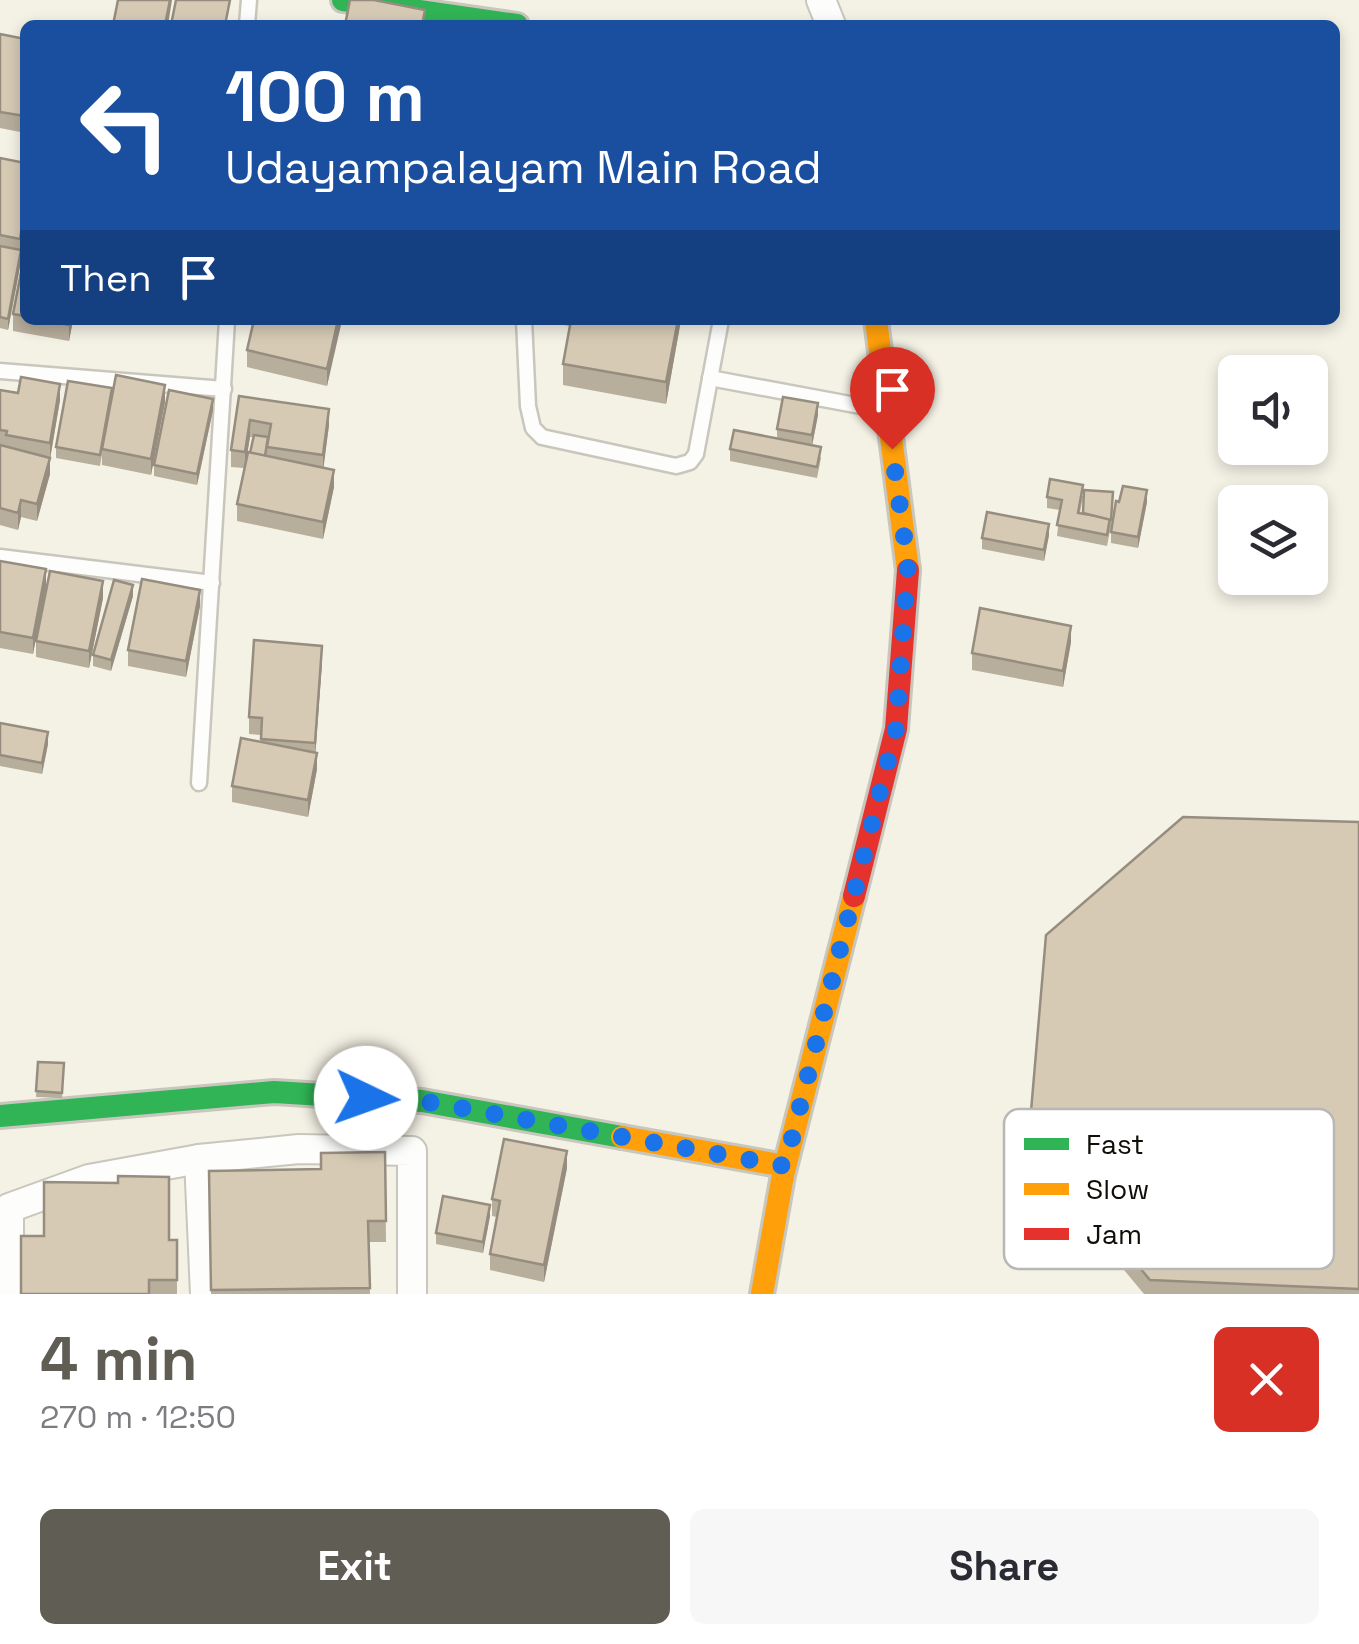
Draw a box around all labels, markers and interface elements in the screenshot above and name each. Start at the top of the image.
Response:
text: 100 m [225,52,425,141]
icon: left [60,60,190,190]
text: Udayampalayam Main Road [225,139,822,196]
icon: arrive [171,250,226,305]
text: Then [60,254,151,302]
pin [850,347,935,450]
map controls [1218,355,1328,595]
button: sound [1218,355,1328,465]
icon: arrive [865,362,920,417]
button: layers [1218,485,1328,595]
position arrow [314,1046,418,1150]
legend [1004,1109,1334,1269]
text: Fast [1086,1126,1144,1162]
text: Slow [1086,1171,1149,1207]
text: Jam [1086,1216,1142,1252]
text: 4 min [40,1321,198,1398]
button: close [1214,1327,1319,1432]
text: 270 m · 12:50 [40,1397,236,1437]
button: Exit [40,1509,670,1624]
button: Share [690,1509,1319,1624]

